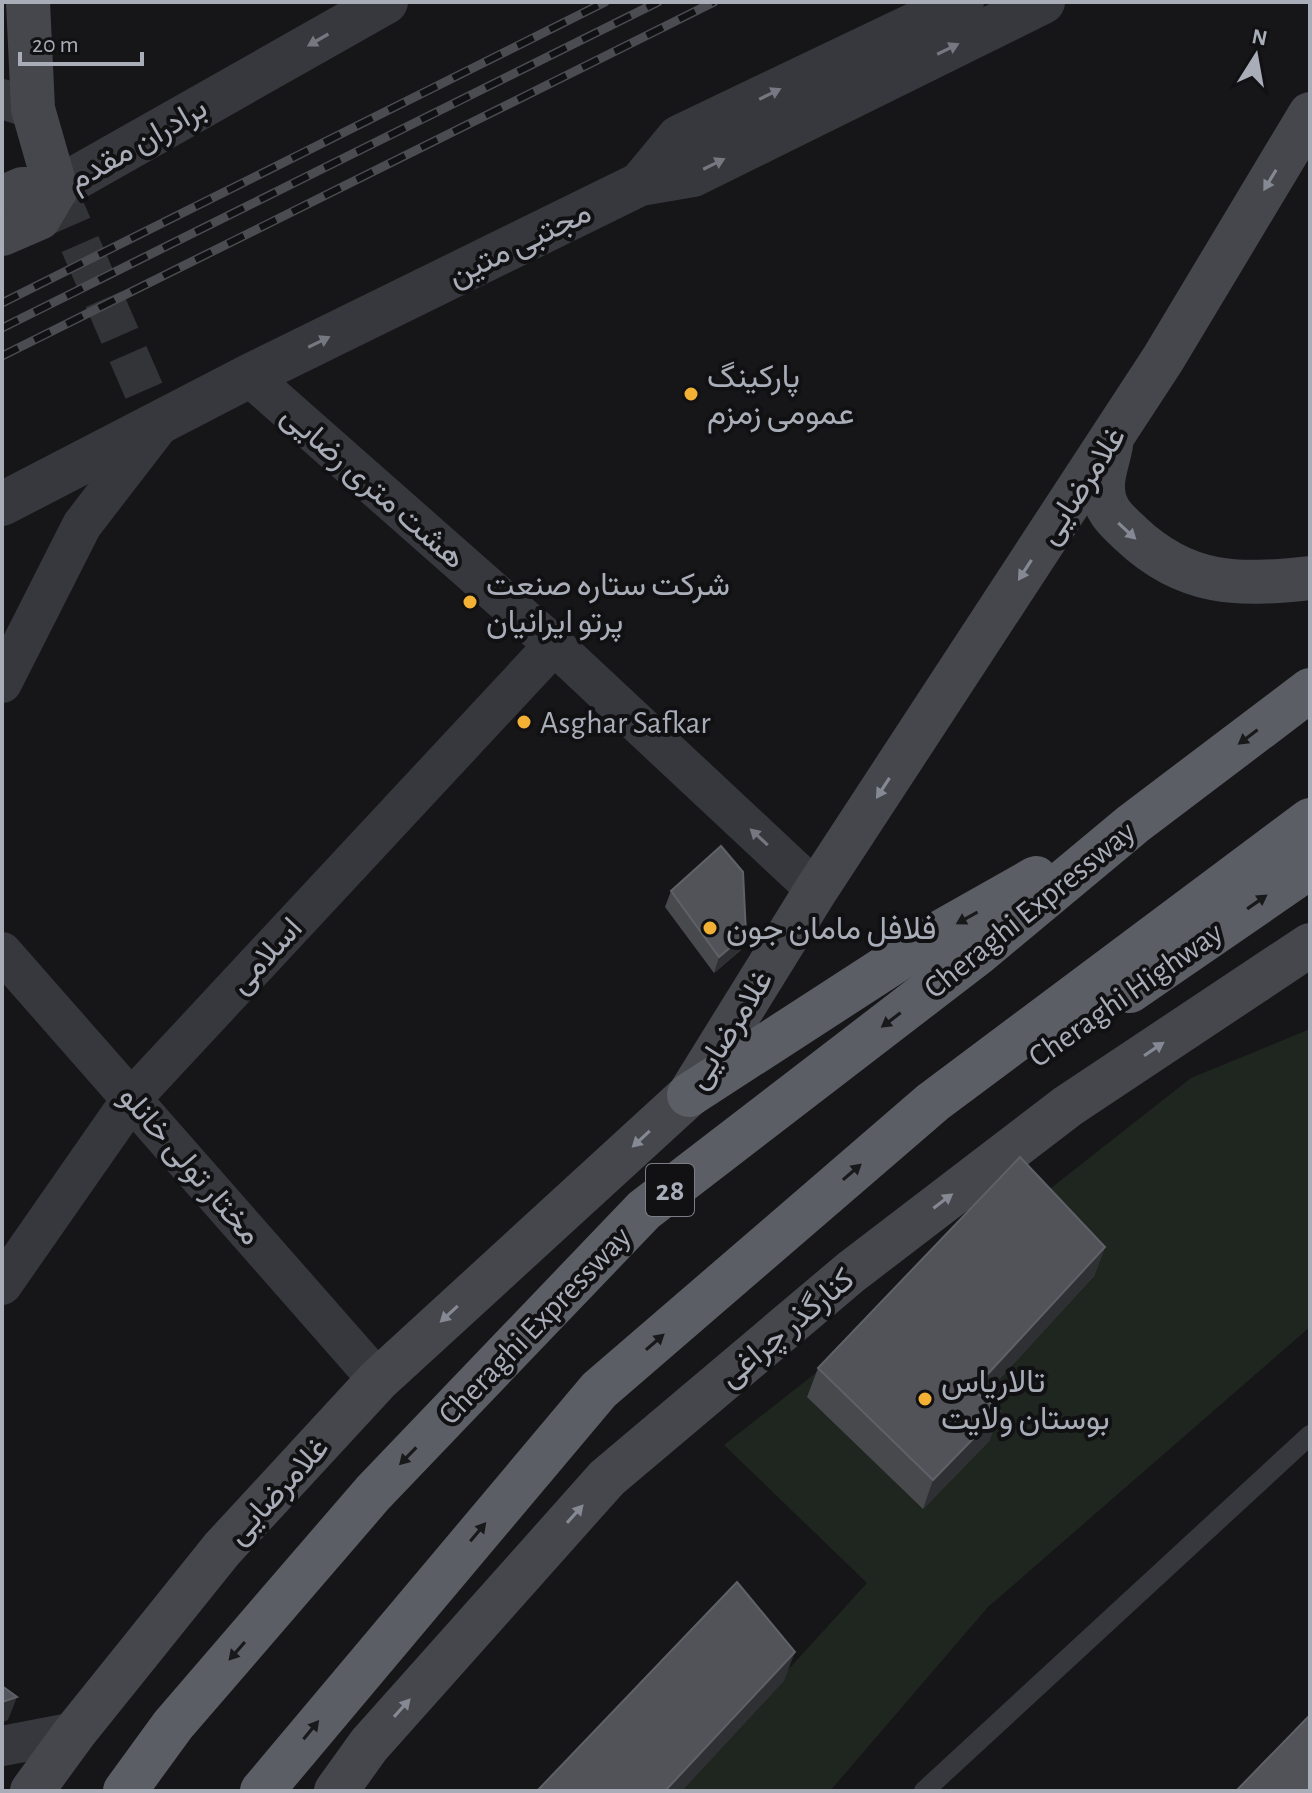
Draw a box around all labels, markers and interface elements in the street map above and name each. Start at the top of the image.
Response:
scale bar [20,16,142,66]
north arrow [1216,16,1296,96]
text: N [1250,25,1269,50]
text: 20 m [32,33,79,57]
one-way arrow [307,33,329,47]
one-way arrow [936,42,959,56]
one-way arrow [759,87,782,101]
street label: برادران مقدم [63,91,214,200]
one-way arrow [703,157,726,171]
one-way arrow [1263,169,1277,192]
street label: مجتبی متین [443,196,597,294]
one-way arrow [308,335,331,349]
place label: پارکینگ عمومی زمزم [707,361,854,434]
marker: پارکینگ عمومی زمزم [682,385,700,403]
street label: هشت متری رضایی [273,399,471,577]
street label: غلامرضایی [1032,421,1134,552]
one-way arrow [1118,521,1137,539]
one-way arrow [1018,559,1033,581]
place label: شرکت ستاره صنعت پرتو ایرانیان [486,569,730,643]
marker: شرکت ستاره صنعت پرتو ایرانیان [461,593,479,611]
place label: Asghar Safkar [540,707,711,739]
marker: Asghar Safkar [515,713,533,731]
one-way arrow [1238,728,1258,744]
one-way arrow [876,777,890,799]
street label: Cheraghi Expressway [918,815,1141,1004]
one-way arrow [750,828,769,846]
one-way arrow [1246,895,1267,910]
one-way arrow [956,910,978,924]
street label: اسلامی [223,912,310,1001]
place label: فلافل مامان جون [726,913,936,948]
street label: Cheraghi Highway [1023,916,1229,1073]
marker: فلافل مامان جون [701,919,719,937]
street label: غلامرضایی [681,965,781,1096]
one-way arrow [881,1012,901,1028]
one-way arrow [1143,1042,1165,1056]
street label: مختار تولی خانلو [111,1080,267,1253]
one-way arrow [632,1129,651,1147]
road number: 28 [646,1164,694,1216]
one-way arrow [841,1164,861,1181]
one-way arrow [933,1193,954,1210]
street label: Cheraghi Expressway [432,1220,637,1431]
street label: کنارگذر چراغی [713,1262,863,1397]
one-way arrow [440,1305,459,1323]
one-way arrow [645,1333,664,1351]
place label: تالاریاس بوستان ولایت [941,1366,1110,1438]
marker: تالاریاس بوستان ولایت [916,1390,934,1408]
street label: غلامرضایی [221,1431,337,1552]
one-way arrow [400,1446,418,1465]
one-way arrow [566,1504,583,1524]
one-way arrow [469,1522,487,1541]
one-way arrow [228,1641,246,1661]
one-way arrow [393,1698,411,1718]
one-way arrow [302,1720,318,1740]

